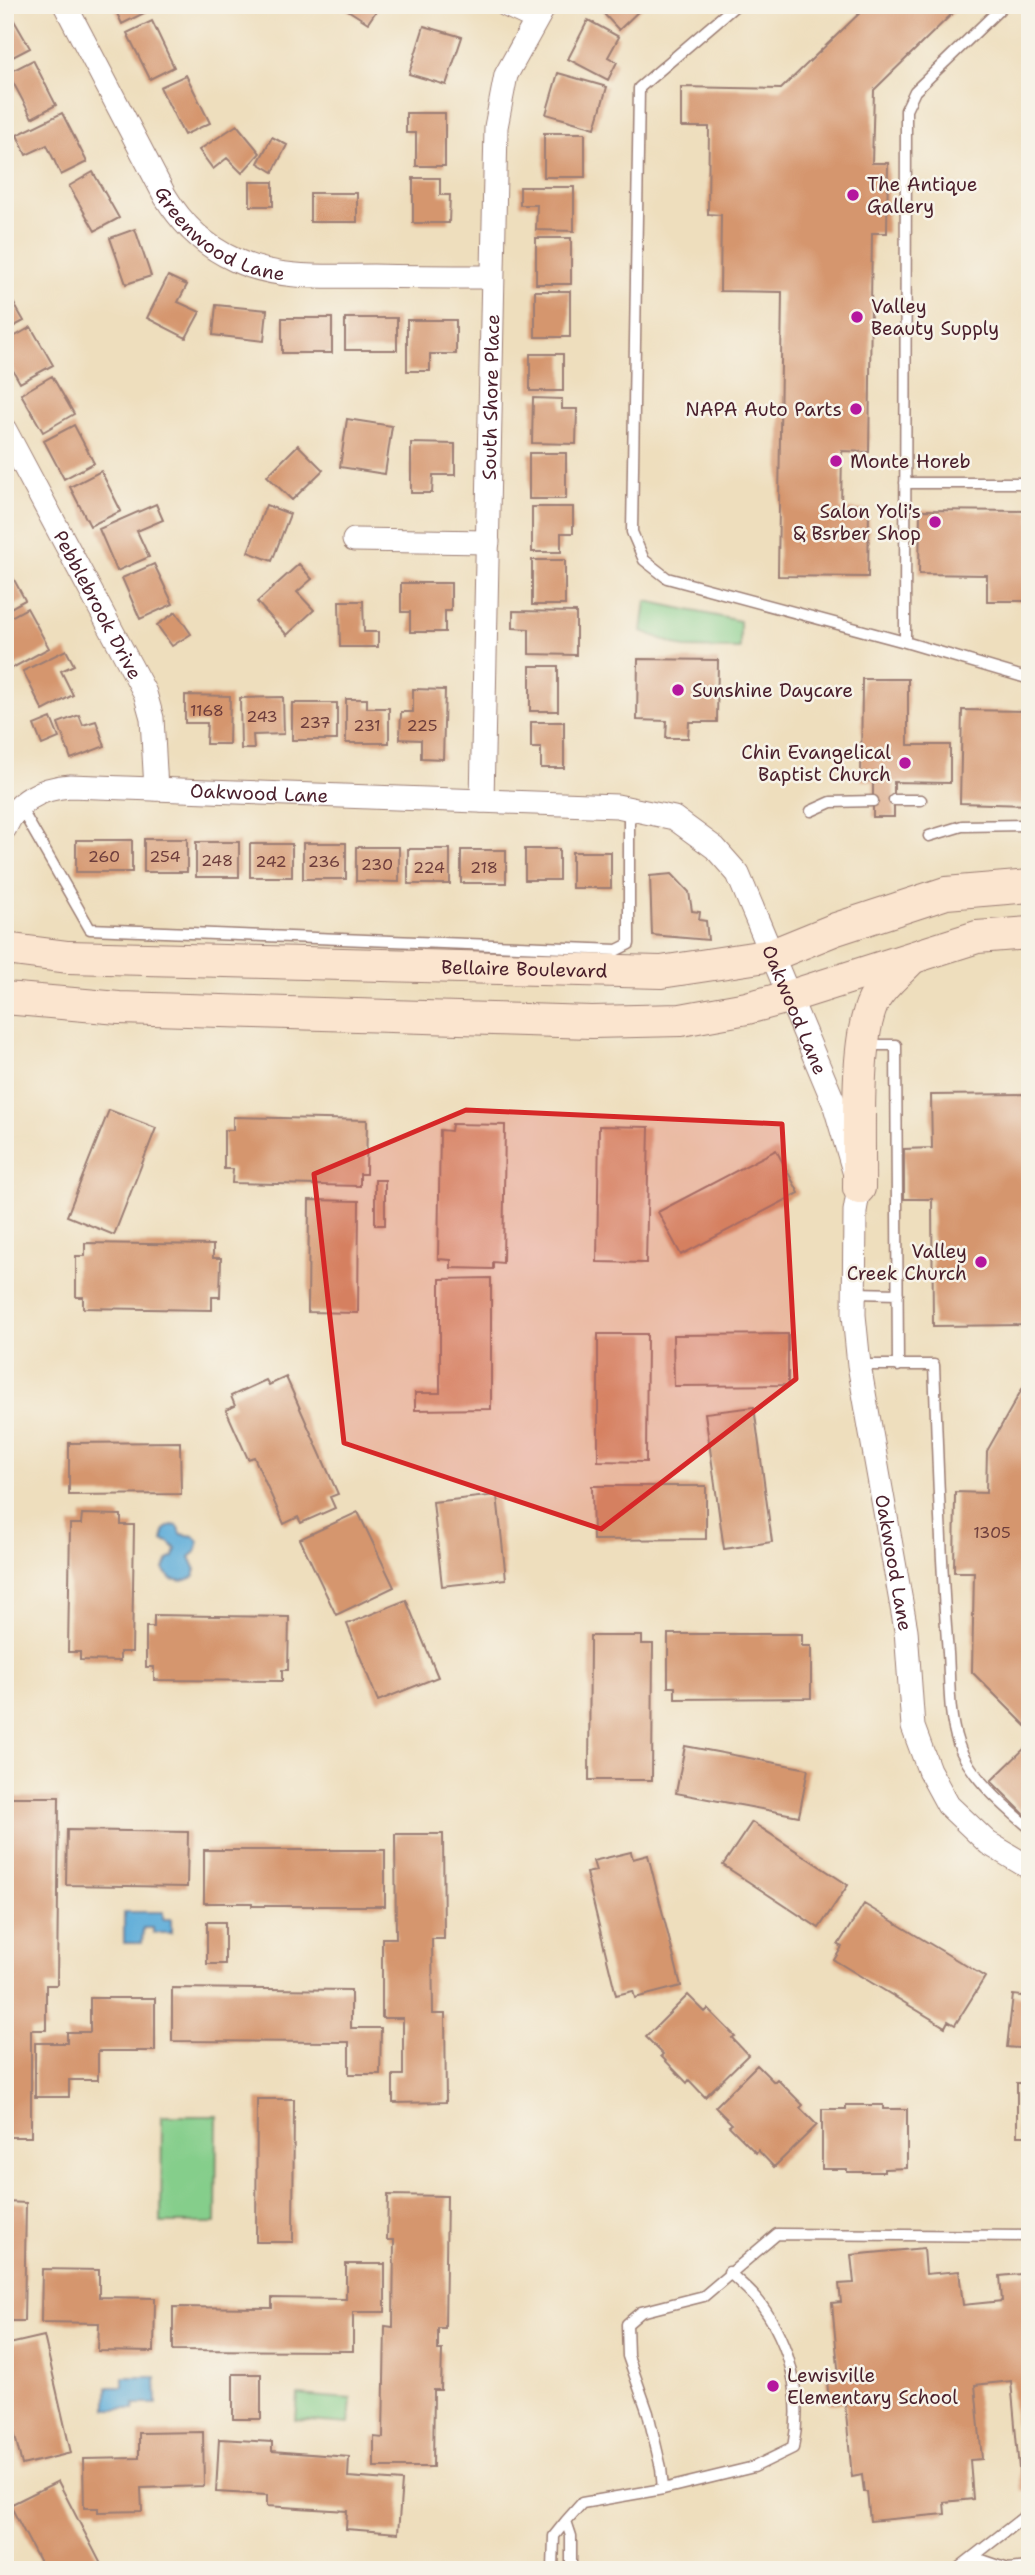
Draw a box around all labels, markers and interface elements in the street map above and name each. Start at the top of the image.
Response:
place label: The Antique Gallery [867,172,978,219]
street label: Greenwood Lane [150,182,287,286]
marker: The Antique Gallery [845,187,861,203]
place label: Valley Beauty Supply [871,294,999,341]
marker: Valley Beauty Supply [849,309,865,325]
street label: South Shore Place [476,314,505,480]
place label: NAPA Auto Parts [685,397,842,422]
marker: NAPA Auto Parts [848,401,864,417]
place label: Monte Horeb [850,449,971,474]
marker: Monte Horeb [828,453,844,469]
place label: Salon Yoli's & Bsrber Shop [793,499,921,546]
marker: Salon Yoli's & Bsrber Shop [927,514,943,530]
street label: Pebblebrook Drive [48,526,148,684]
place label: Sunshine Daycare [692,678,853,703]
marker: Sunshine Daycare [670,682,686,698]
house number: 1168 [190,700,224,721]
house number: 243 [246,706,278,727]
house number: 237 [299,712,331,733]
house number: 231 [353,715,381,736]
house number: 225 [406,715,438,736]
place label: Chin Evangelical Baptist Church [741,740,891,787]
marker: Chin Evangelical Baptist Church [897,755,913,771]
street label: Oakwood Lane [190,778,329,808]
house number: 260 [88,846,120,867]
house number: 254 [149,846,181,867]
house number: 248 [201,850,233,871]
house number: 242 [255,851,287,872]
house number: 236 [308,851,340,872]
house number: 230 [361,854,393,875]
house number: 224 [413,857,445,878]
house number: 218 [470,857,498,878]
street label: Oakwood Lane [757,941,833,1078]
street label: Bellaire Boulevard [441,954,608,983]
place label: Valley Creek Church [847,1239,967,1286]
marker: Valley Creek Church [973,1254,989,1270]
street label: Oakwood Lane [870,1492,918,1633]
house number: 1305 [973,1522,1011,1543]
place label: Lewisville Elementary School [787,2363,958,2410]
marker: Lewisville Elementary School [765,2378,781,2394]

